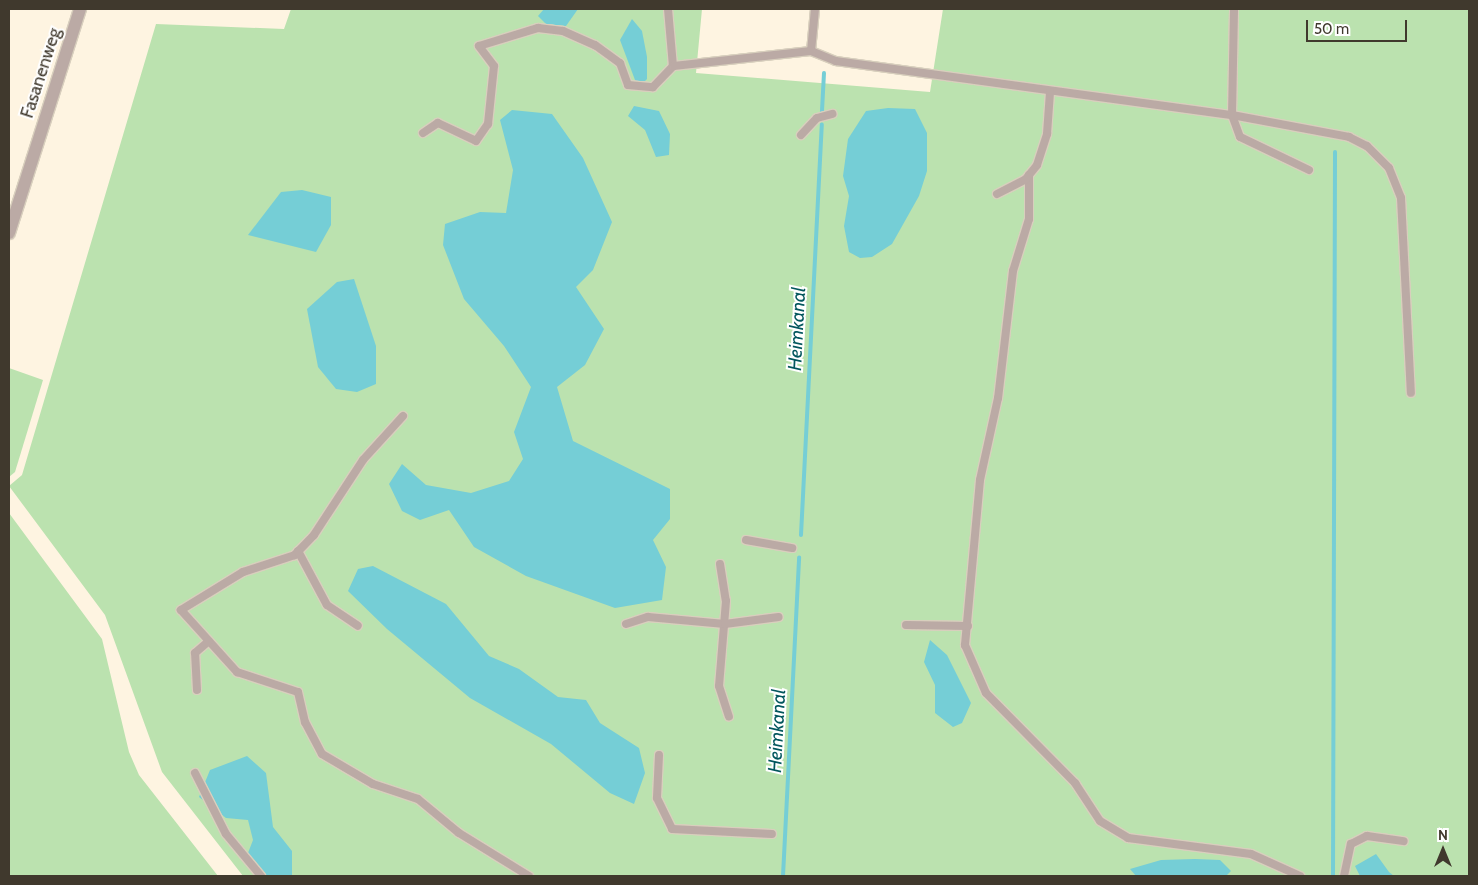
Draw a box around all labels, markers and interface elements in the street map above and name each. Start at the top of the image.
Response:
scale bar [1308,10,1409,42]
text: 50 m [1314,20,1349,38]
street label: Fasanenweg [16,25,66,121]
water label: Heimkanal [783,287,811,371]
water label: Heimkanal [763,689,791,773]
north arrow [1418,825,1468,875]
text: N [1438,826,1448,844]

